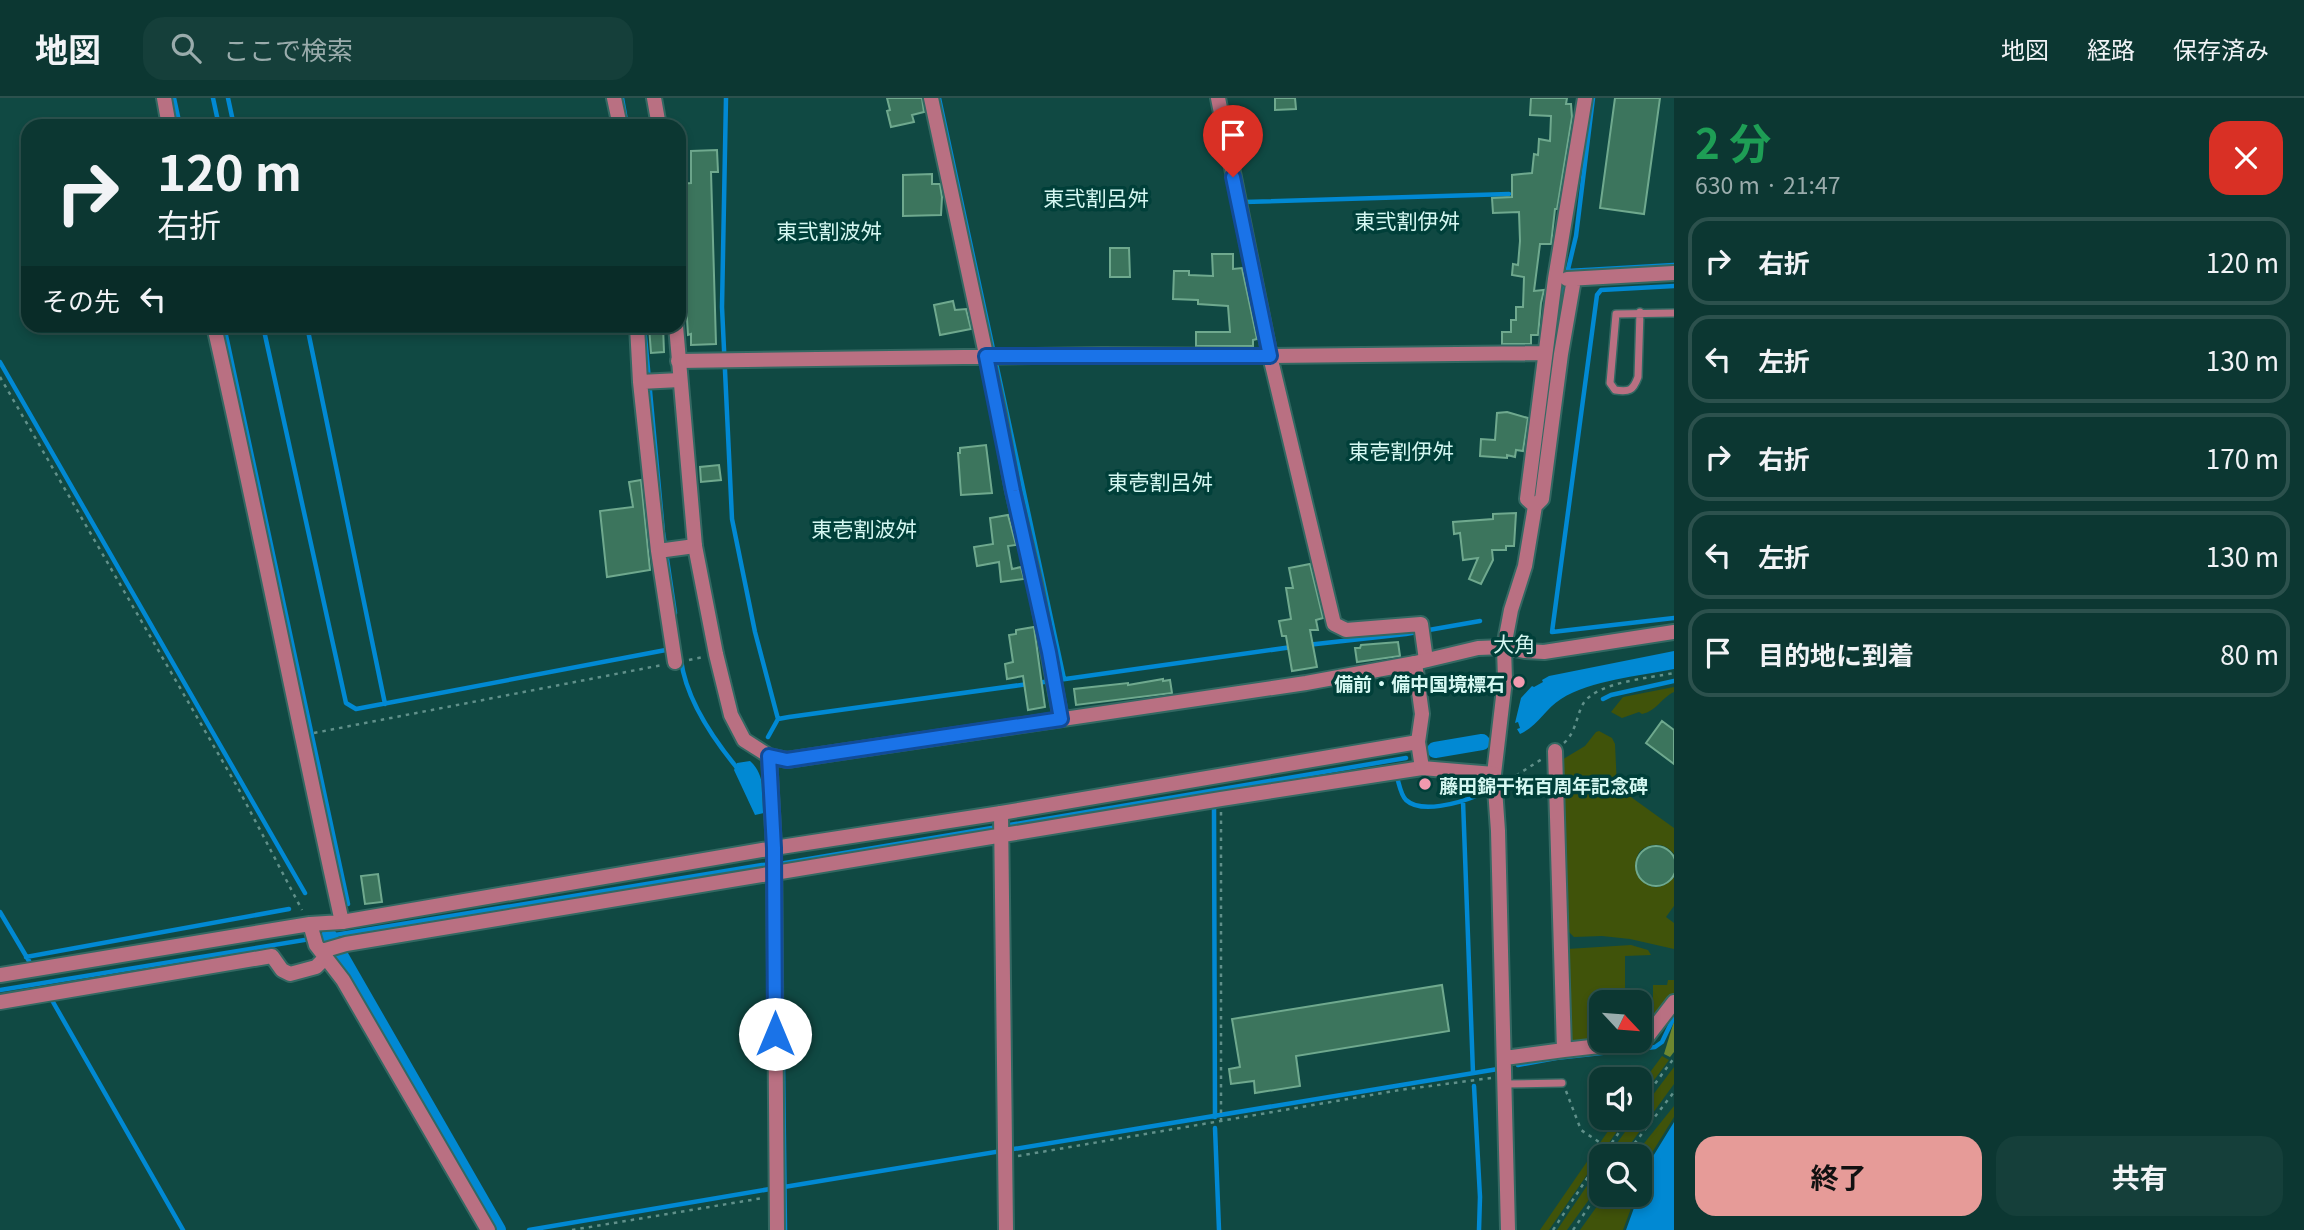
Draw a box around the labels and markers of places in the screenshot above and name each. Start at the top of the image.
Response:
pin [1203,105,1263,177]
place label: 備前・備中国境標石 [1334,669,1505,696]
marker: 備前・備中国境標石 [1511,674,1527,690]
place label: 藤田錦干拓百周年記念碑 [1439,771,1648,798]
marker: 藤田錦干拓百周年記念碑 [1417,776,1433,792]

